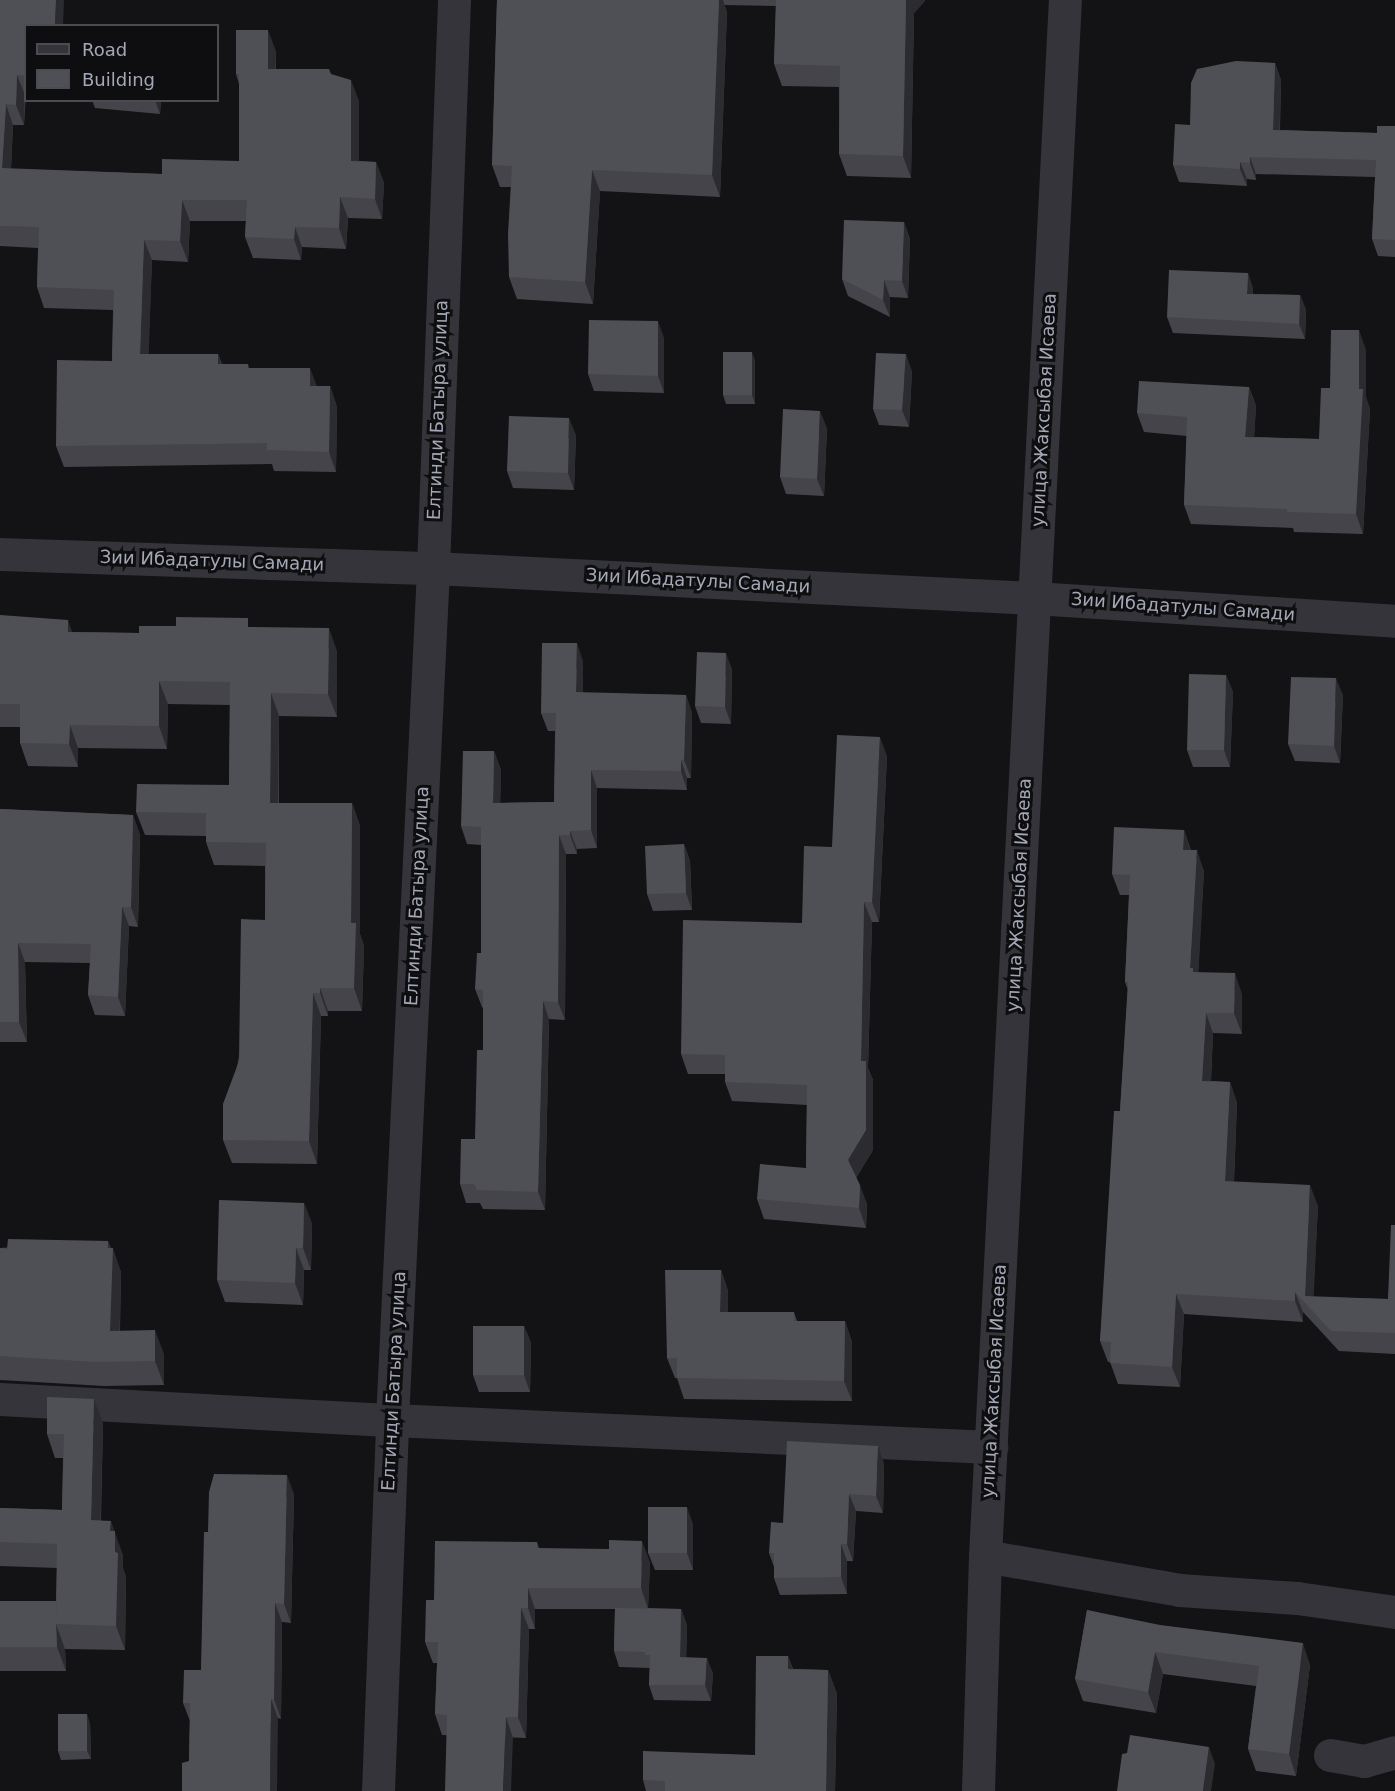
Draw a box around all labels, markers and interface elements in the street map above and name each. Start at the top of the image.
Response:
legend [24,24,219,102]
text: Road [82,39,127,60]
text: Building [82,69,155,90]
street label: улица Жаксыбая Исаева [1027,293,1061,527]
street label: Елтинди Батыра улица [423,300,453,520]
street label: Зии Ибадатулы Самади [99,546,325,576]
street label: Зии Ибадатулы Самади [585,564,811,598]
street label: Зии Ибадатулы Самади [1070,588,1296,626]
street label: улица Жаксыбая Исаева [1002,778,1036,1012]
street label: Елтинди Батыра улица [400,786,434,1006]
street label: улица Жаксыбая Исаева [977,1264,1011,1498]
street label: Елтинди Батыра улица [377,1271,411,1491]

